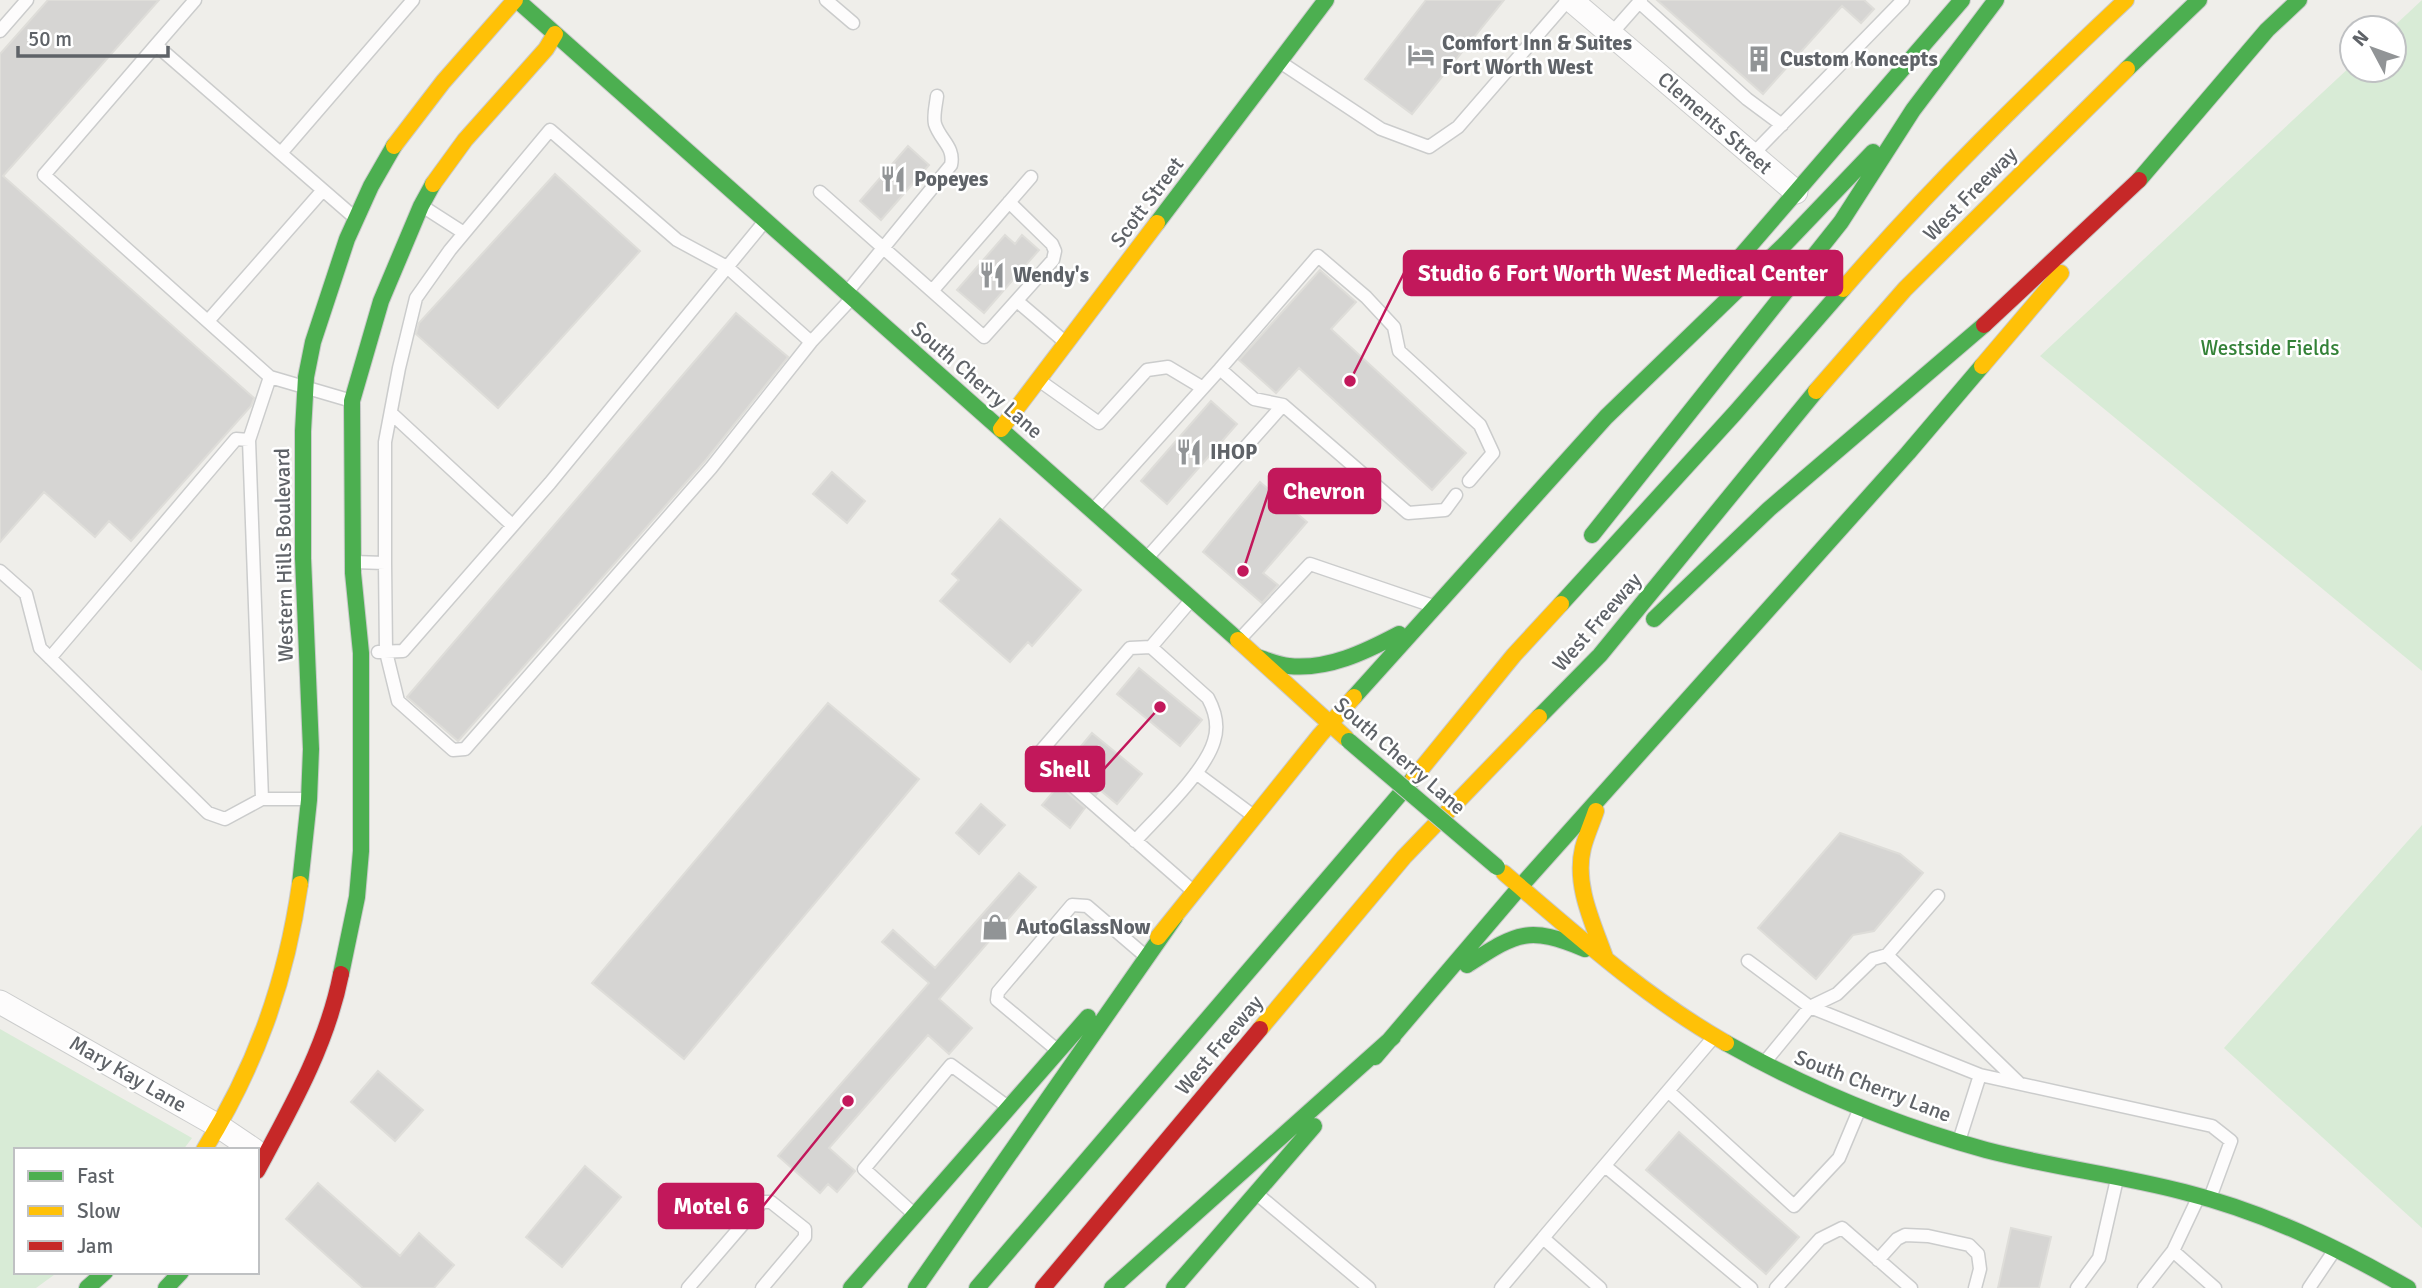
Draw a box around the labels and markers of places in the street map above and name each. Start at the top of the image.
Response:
place label: Comfort Inn & Suites Fort Worth West [1442,30,1632,80]
hotel icon: Comfort Inn & Suites Fort Worth West [1406,40,1436,70]
building icon: Custom Koncepts [1744,44,1774,74]
place label: Custom Koncepts [1780,46,1938,72]
restaurant icon: Popeyes [878,164,908,194]
place label: Popeyes [914,166,988,192]
callout: Studio 6 Fort Worth West Medical Center [1404,251,1842,295]
restaurant icon: Wendy's [977,260,1007,290]
place label: Wendy's [1013,262,1089,288]
restaurant icon: IHOP [1174,437,1204,467]
place label: IHOP [1210,439,1257,465]
callout: Chevron [1269,469,1380,513]
callout: Shell [1026,747,1104,791]
shop icon: AutoGlassNow [980,912,1010,942]
place label: AutoGlassNow [1016,914,1151,940]
callout: Motel 6 [659,1184,763,1228]

